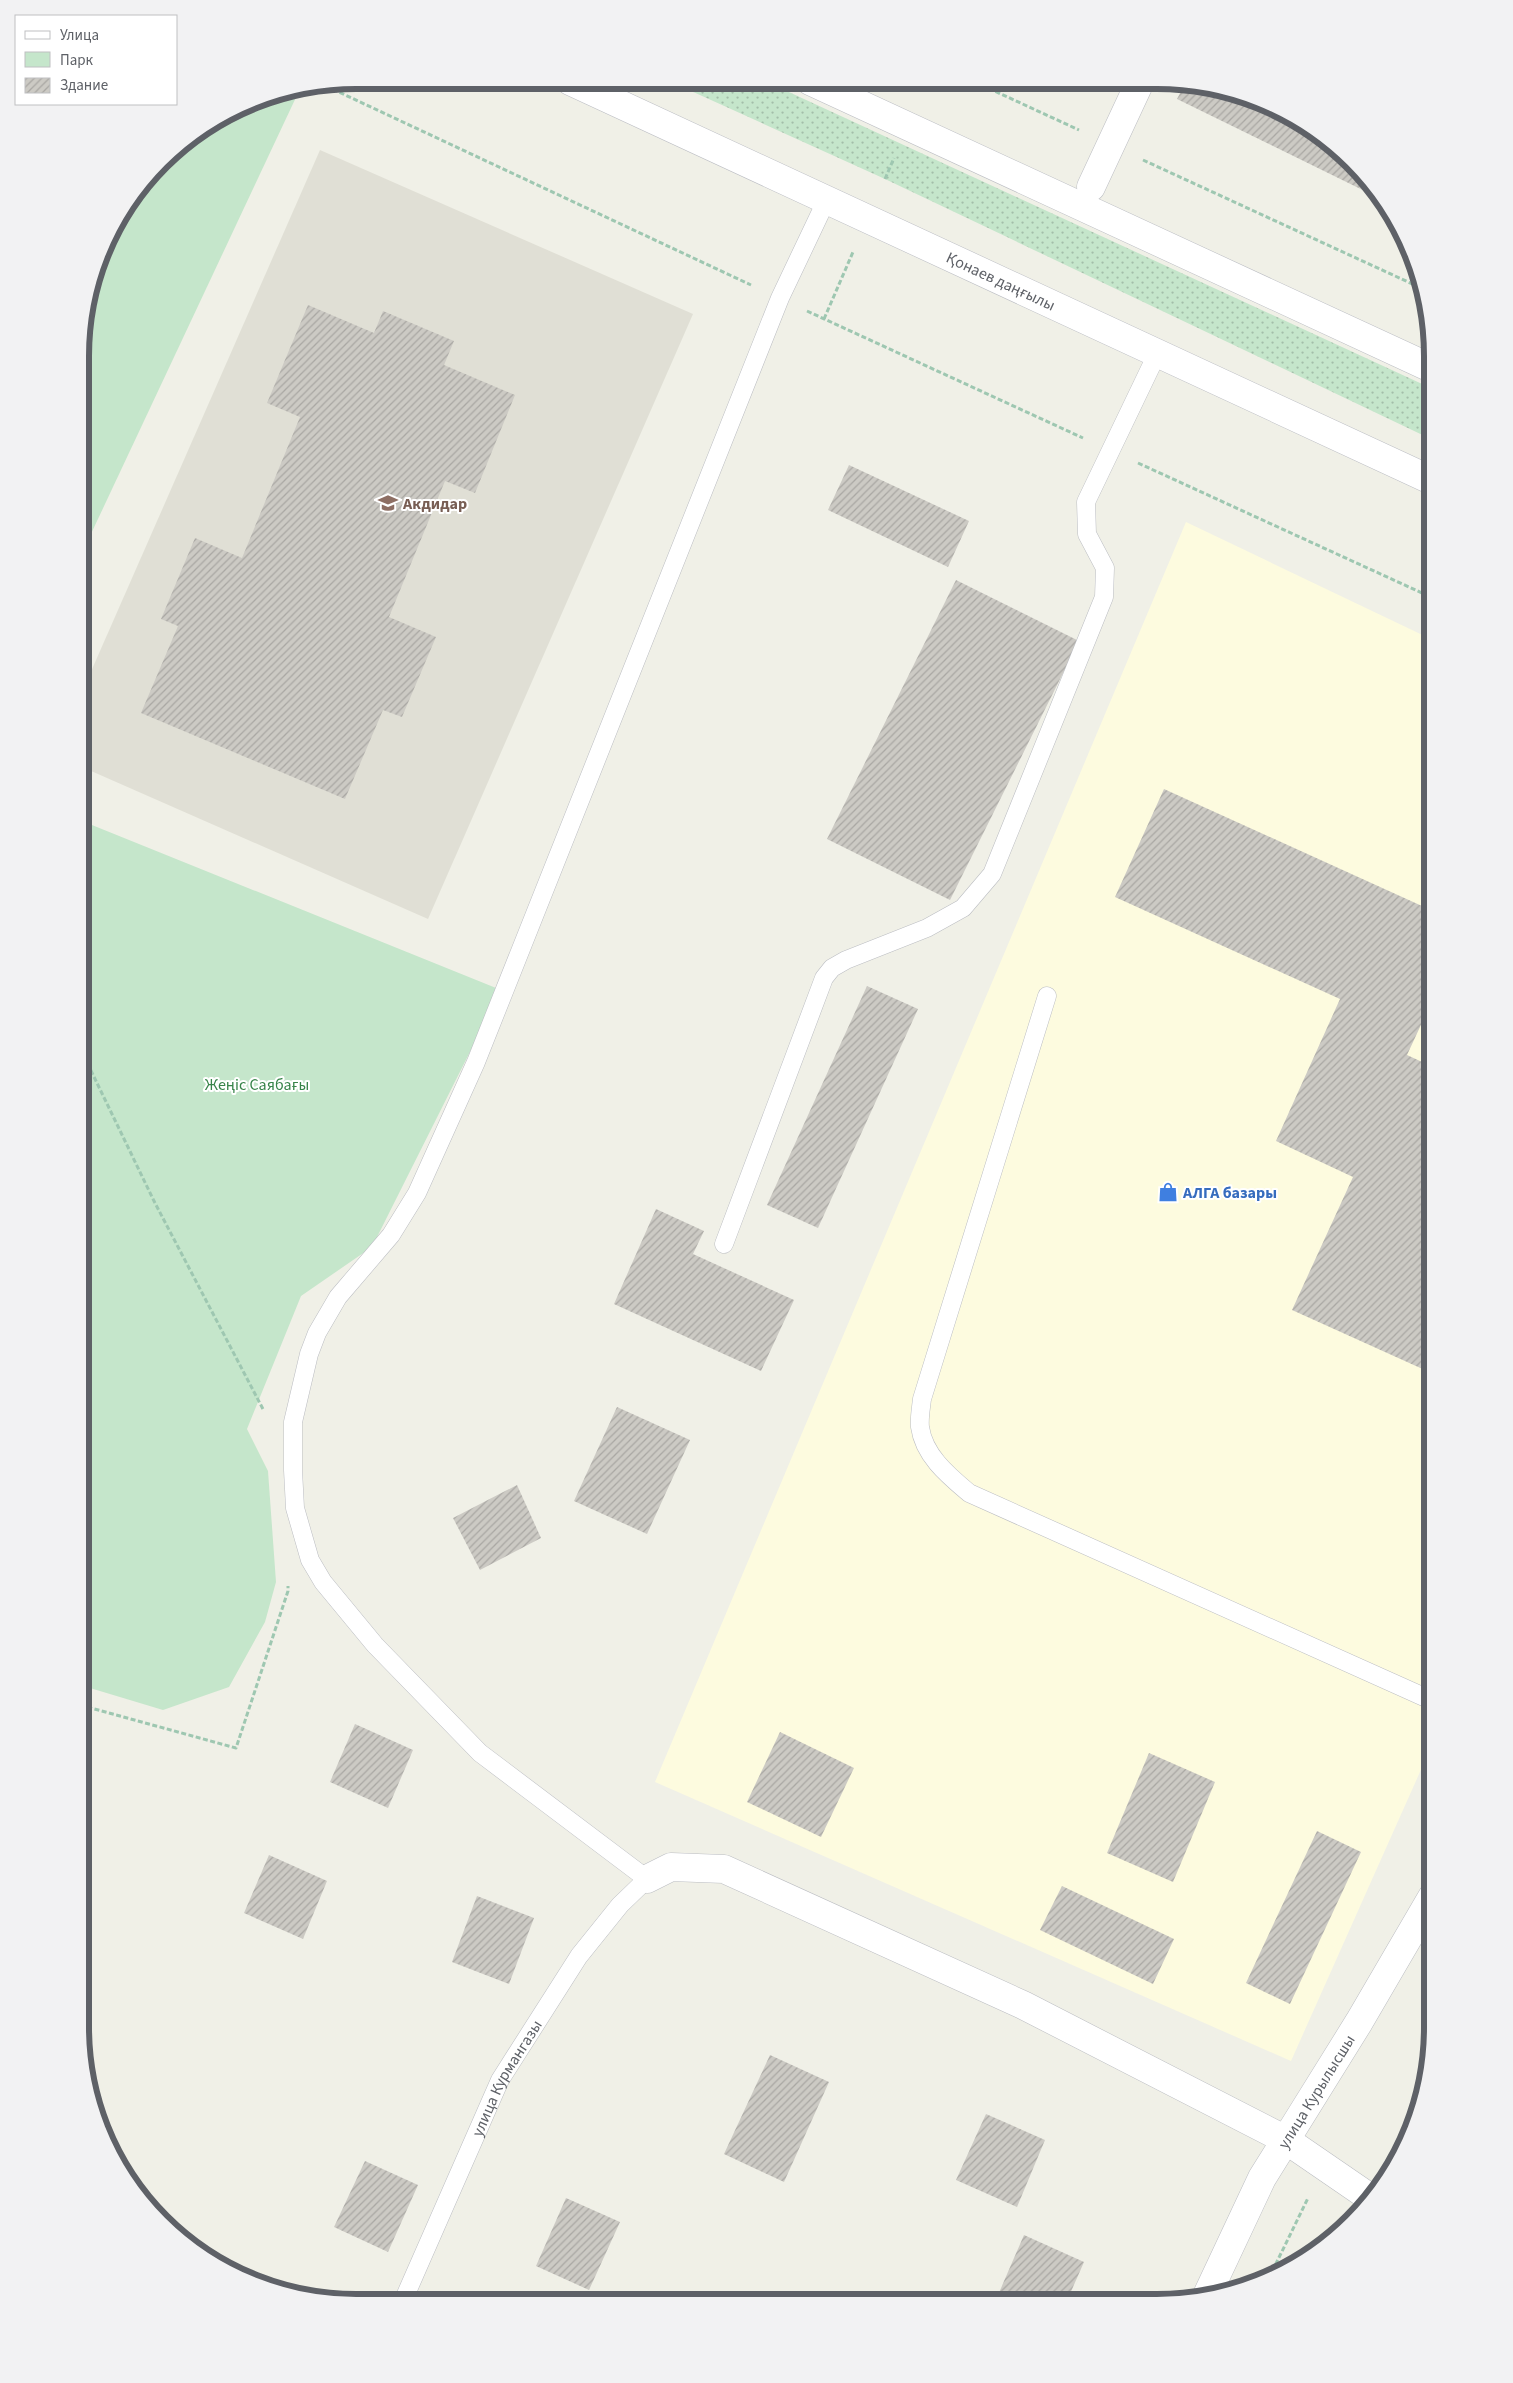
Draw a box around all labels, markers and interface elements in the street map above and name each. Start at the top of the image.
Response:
legend [15,15,178,105]
text: Улица [60,25,99,46]
text: Парк [60,50,94,71]
text: Здание [60,75,108,96]
street label: Қонаев даңғылы [942,247,1059,316]
school or university icon: Акдидар [377,492,399,514]
place label: Акдидар [402,493,467,515]
park label: Жеңіс Саябағы [205,1074,309,1096]
shop icon: АЛГА базары [1157,1181,1179,1203]
place label: АЛГА базары [1182,1182,1277,1204]
street label: улица Курмангазы [467,2016,548,2140]
street label: улица Курылысшы [1273,2031,1361,2153]

